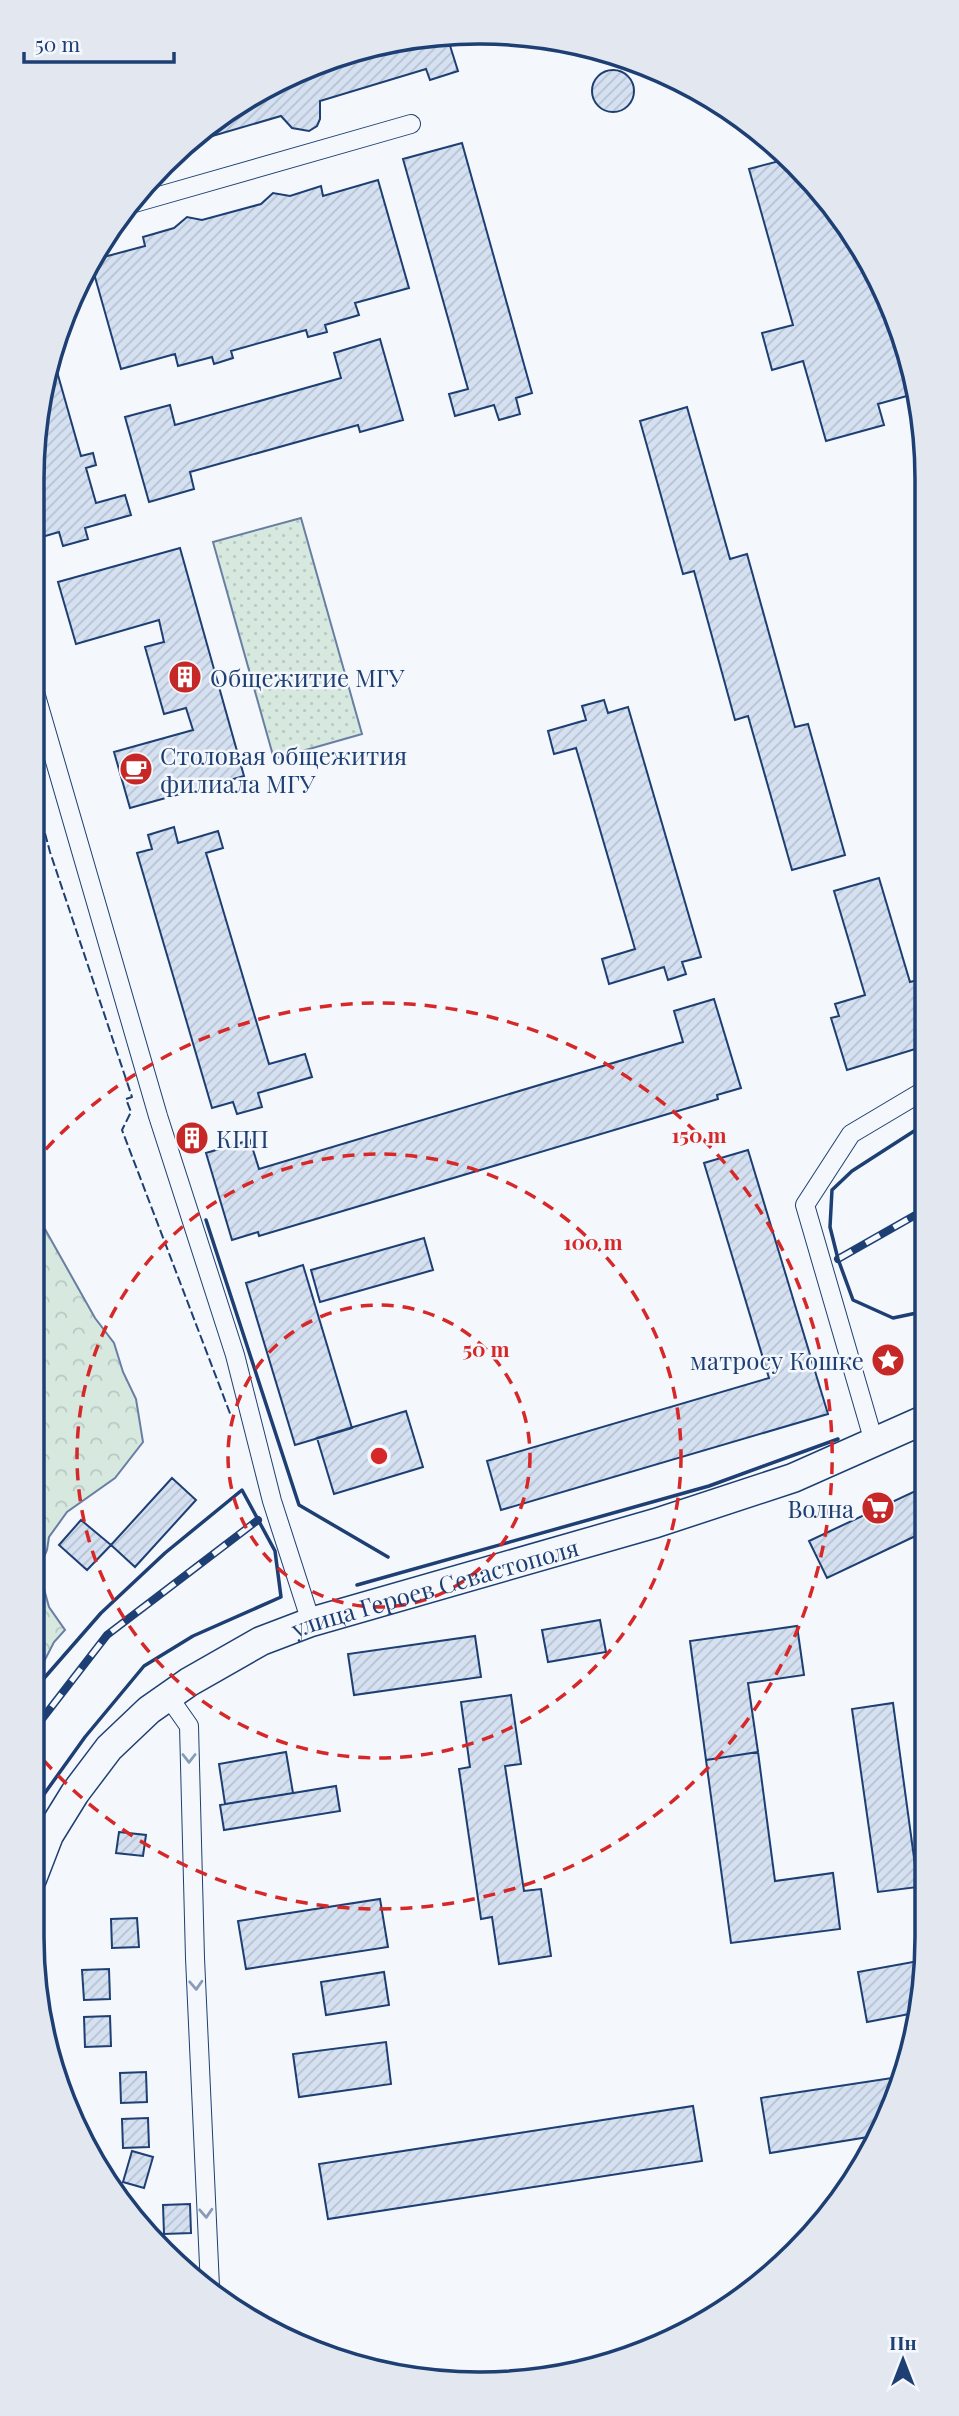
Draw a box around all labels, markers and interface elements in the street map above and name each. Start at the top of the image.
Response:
scale bar [24,21,175,65]
text: 50 m [35,29,81,57]
building icon: Общежитие МГУ [166,658,204,696]
place label: Общежитие МГУ [210,661,405,693]
place label: Столовая общежития филиала МГУ [160,739,407,799]
cafe icon: Столовая общежития филиала МГУ [117,750,155,788]
building icon: КПП [173,1119,211,1157]
text: 150 m [672,1120,726,1148]
place label: КПП [216,1122,269,1154]
text: 100 m [563,1227,623,1255]
text: 50 m [462,1334,510,1362]
place icon: матросу Кошке [869,1341,907,1379]
place label: матросу Кошке [690,1344,864,1376]
centre of rings [367,1444,391,1468]
supermarket icon: Волна [859,1489,897,1527]
place label: Волна [787,1492,854,1524]
street label: улица Героев Севастополя [286,1530,582,1644]
one-way arrow [181,1753,197,1764]
one-way arrow [188,1980,203,1991]
one-way arrow [199,2207,214,2218]
north arrow [868,2325,938,2395]
text: Пн [889,2329,917,2355]

